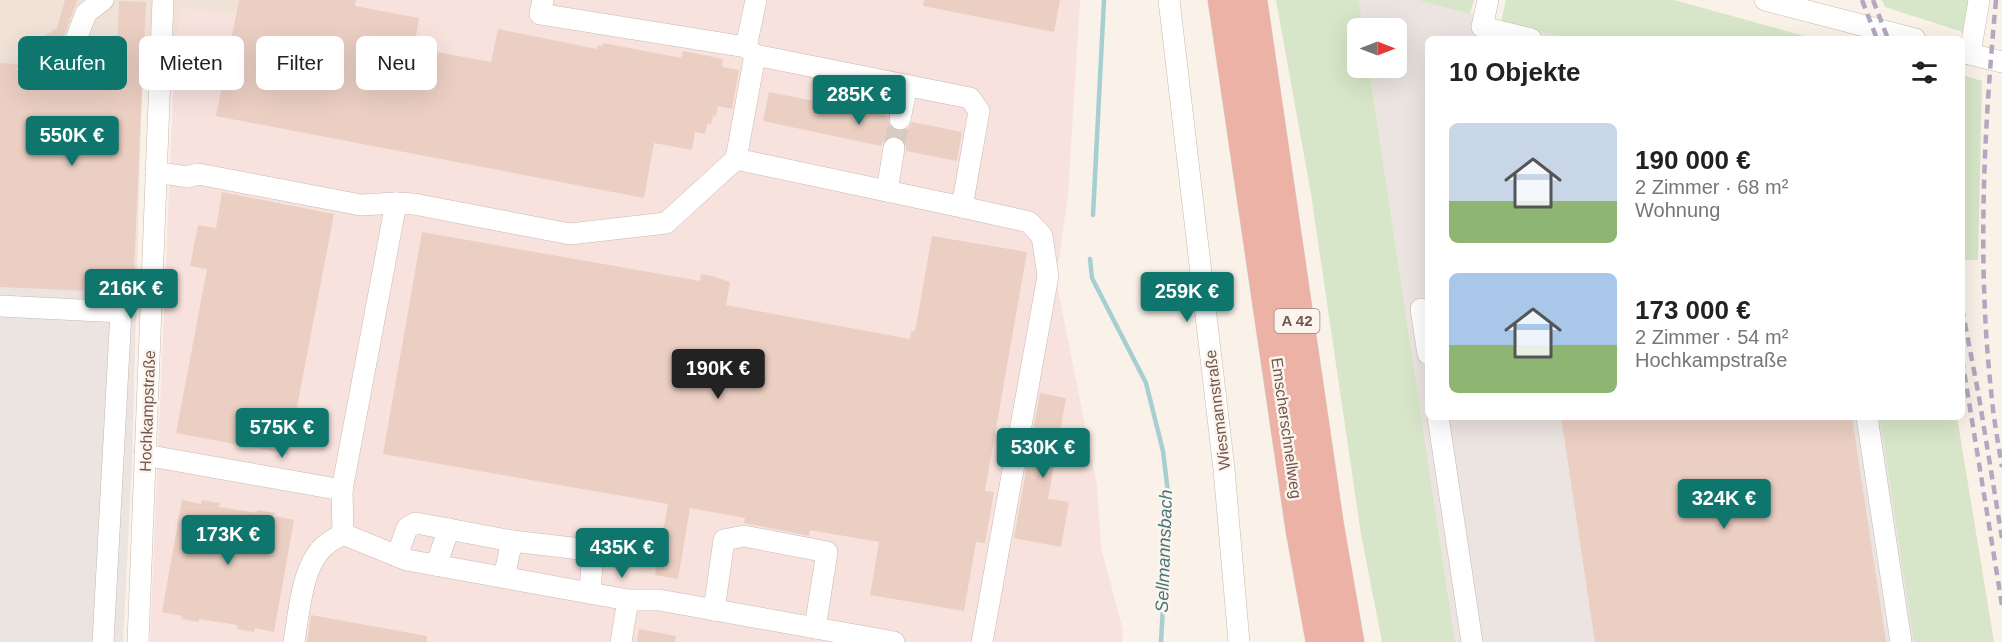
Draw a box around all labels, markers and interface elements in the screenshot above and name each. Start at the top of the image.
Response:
north arrow [1347,18,1407,78]
map controls [1347,18,1407,78]
chip: Kaufen [18,36,127,90]
chip: Mieten [139,36,244,90]
chip: Filter [256,36,344,90]
chip: Neu [356,36,437,90]
icon: filters [1908,56,1941,89]
text: 10 Objekte [1449,57,1581,87]
pin: 285K € [810,75,908,126]
text: 285K € [827,83,891,105]
pin: 550K € [23,116,121,167]
text: 550K € [40,124,104,146]
text: 190 000 € [1635,145,1751,175]
icon: home [1497,147,1569,219]
text: 2 Zimmer · 68 m² [1635,176,1788,198]
text: Wohnung [1635,199,1720,221]
pin: 216K € [82,269,180,320]
pin: 259K € [1138,272,1236,323]
text: 216K € [99,277,163,299]
text: 259K € [1155,280,1219,302]
text: 173 000 € [1635,295,1751,325]
icon: home [1497,297,1569,369]
road number: A 42 [1274,309,1320,333]
text: 2 Zimmer · 54 m² [1635,326,1788,348]
pin: 190K € [669,349,767,400]
street label: Wiesmannstraße [1202,349,1233,471]
text: Hochkampstraße [1635,349,1787,371]
street label: Hochkampstraße [137,350,158,472]
street label: Emscherschnellweg [1268,356,1305,500]
text: 190K € [686,357,750,379]
pin: 575K € [233,408,331,459]
text: 575K € [250,416,314,438]
pin: 530K € [994,428,1092,479]
text: 530K € [1011,436,1075,458]
pin: 324K € [1675,479,1773,530]
text: 324K € [1692,487,1756,509]
water label: Sellmannsbach [1152,489,1176,613]
pin: 173K € [179,515,277,566]
text: 173K € [196,523,260,545]
pin: 435K € [573,528,671,579]
text: 435K € [590,536,654,558]

